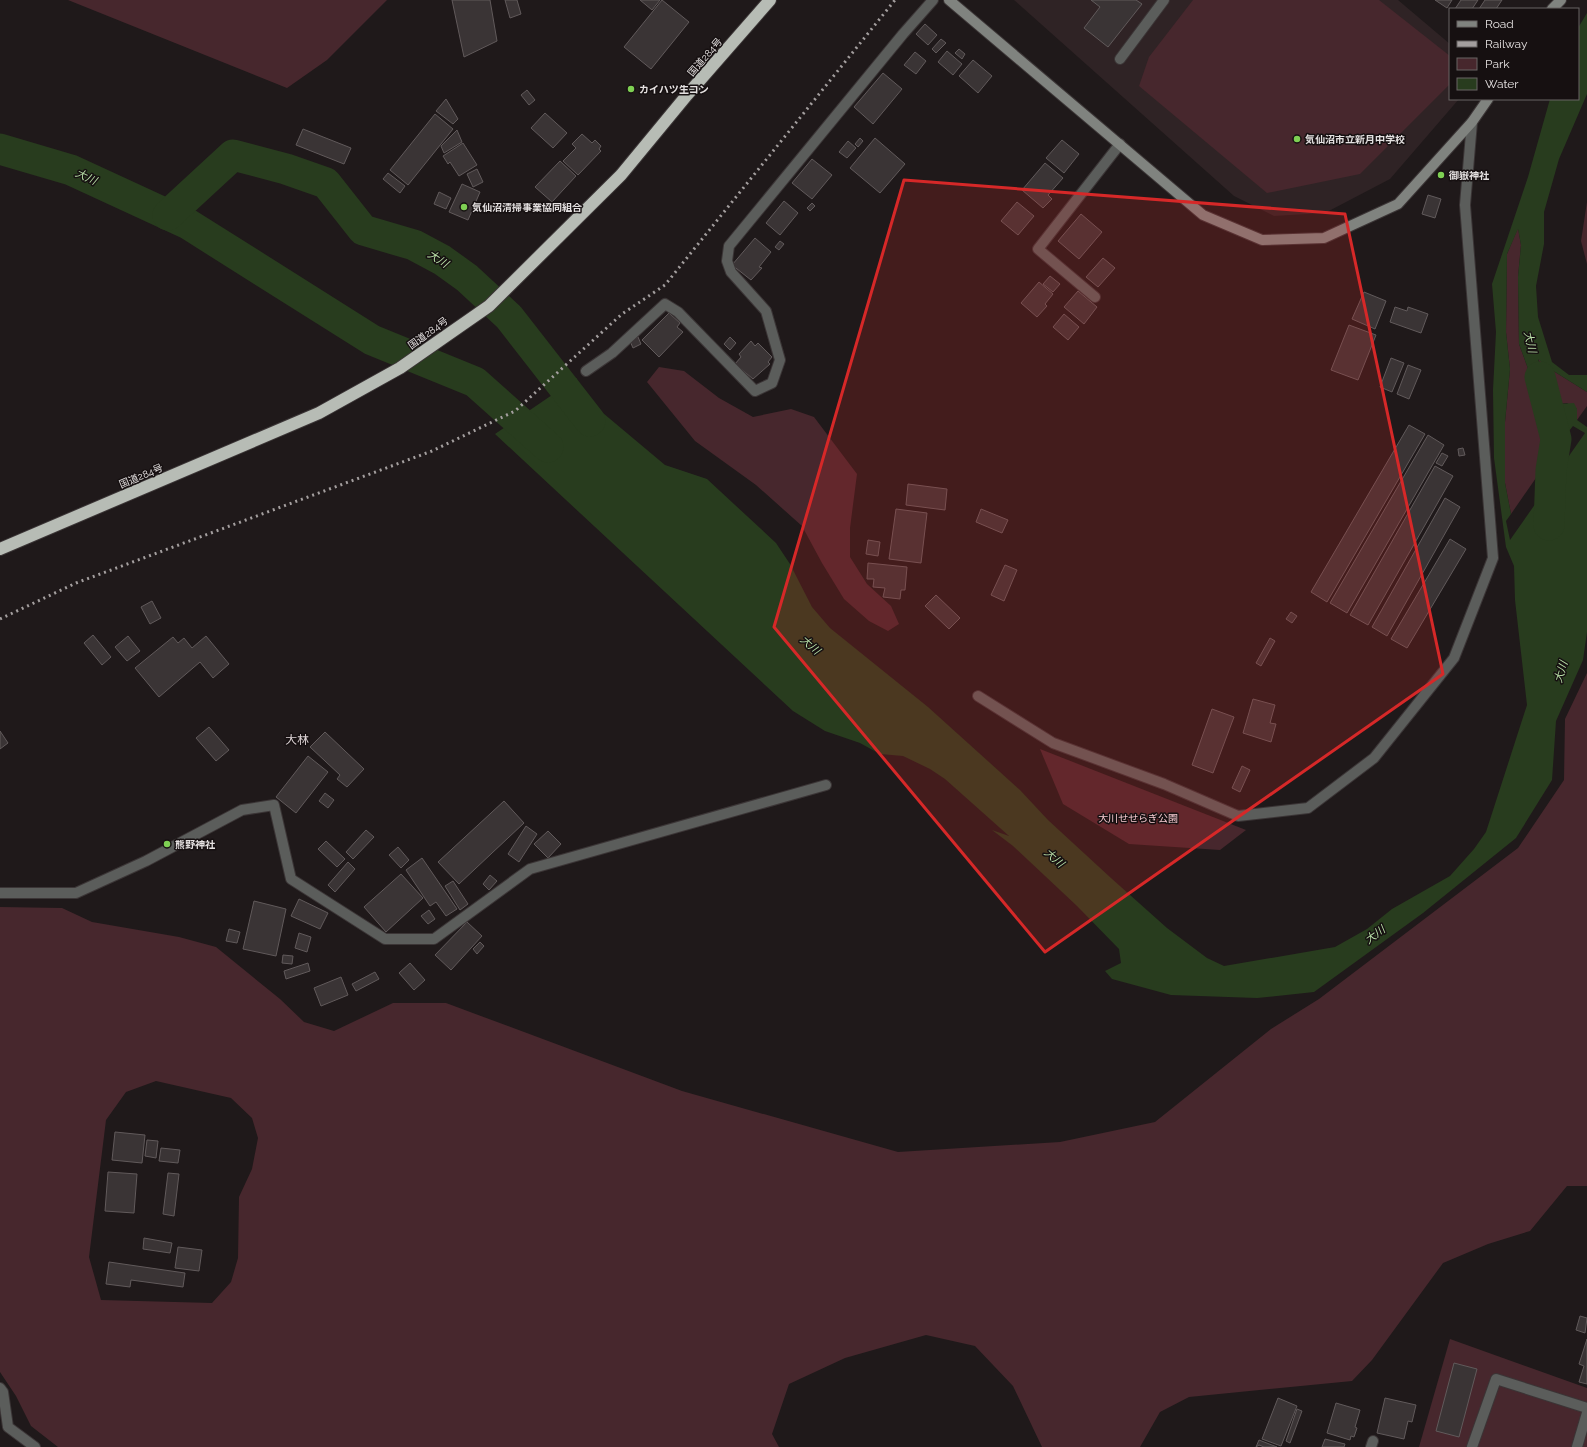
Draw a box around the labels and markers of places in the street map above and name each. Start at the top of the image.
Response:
marker: カイハツ生コン [626,84,636,94]
place label: カイハツ生コン [639,84,709,95]
marker: 気仙沼市立新月中学校 [1292,134,1302,144]
place label: 気仙沼市立新月中学校 [1305,134,1405,145]
marker: 御嶽神社 [1436,170,1446,180]
place label: 御嶽神社 [1448,170,1490,181]
marker: 気仙沼清掃事業協同組合 [459,202,469,212]
place label: 気仙沼清掃事業協同組合 [472,202,582,213]
marker: 熊野神社 [162,839,172,849]
place label: 熊野神社 [175,839,216,850]

